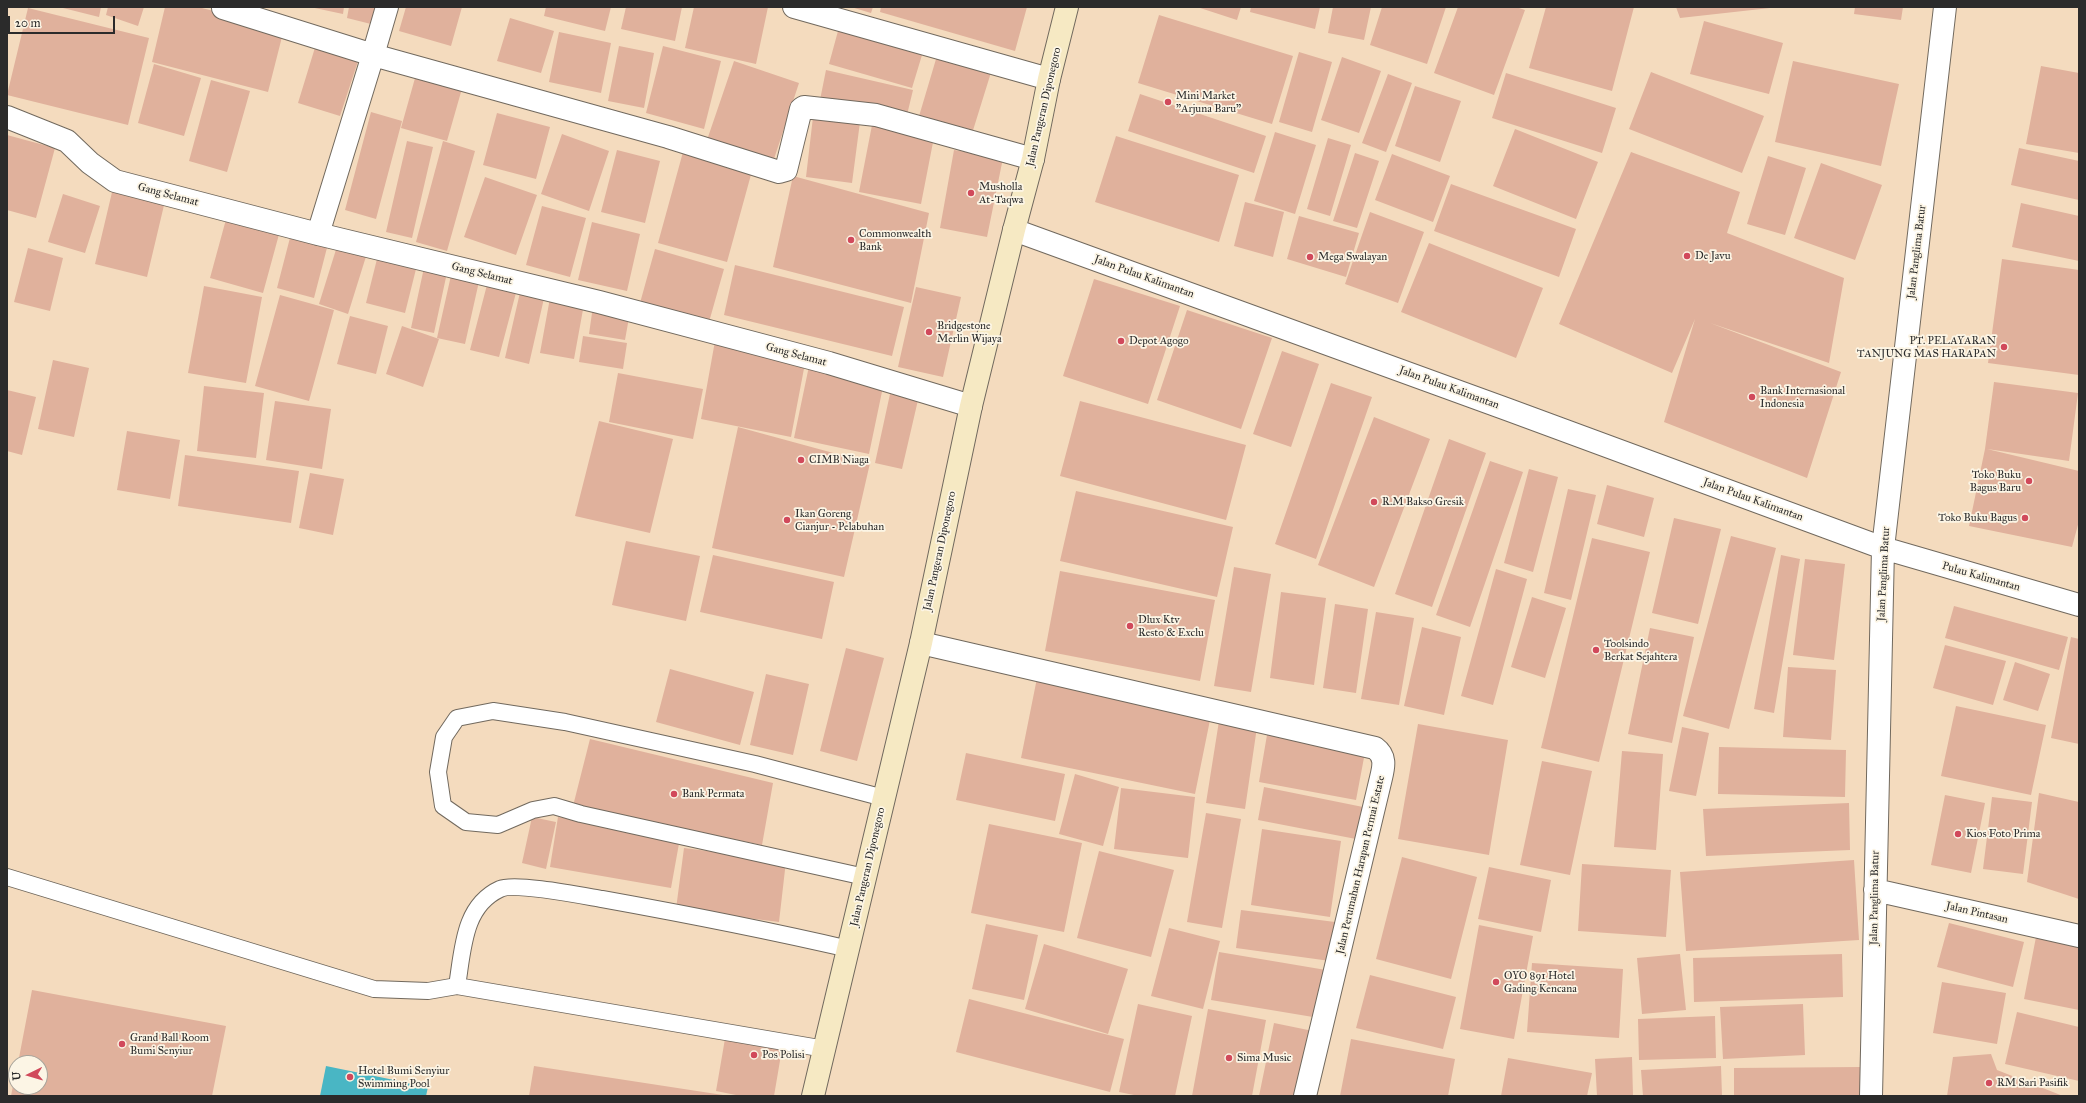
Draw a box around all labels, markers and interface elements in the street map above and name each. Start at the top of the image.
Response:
scale bar [10,8,117,34]
text: 20 m [15,16,41,30]
street label: Jalan Pangeran Diponegoro [1024,46,1064,168]
place label: Mini Market "Arjuna Baru" [1176,89,1241,115]
marker: Mini Market "Arjuna Baru" [1163,97,1173,107]
place label: Musholla At-Taqwa [979,180,1023,206]
street label: Gang Selamat [136,181,200,209]
marker: Musholla At-Taqwa [966,188,976,198]
street label: Jalan Panglima Batur [1905,204,1929,300]
place label: Commonwealth Bank [859,227,931,253]
marker: Commonwealth Bank [846,235,856,245]
place label: De Javu [1695,249,1731,263]
place label: Mega Swalayan [1318,250,1387,264]
marker: De Javu [1682,251,1692,261]
marker: Mega Swalayan [1305,252,1315,262]
street label: Jalan Pulau Kalimantan [1092,253,1196,301]
street label: Gang Selamat [450,260,514,288]
place label: Bridgestone Merlin Wijaya [937,319,1002,345]
marker: Bridgestone Merlin Wijaya [924,327,934,337]
place label: Depot Agogo [1129,334,1189,348]
place label: PT. PELAYARAN TANJUNG MAS HARAPAN [1857,334,1996,360]
marker: Depot Agogo [1116,336,1126,346]
street label: Gang Selamat [764,341,828,369]
marker: PT. PELAYARAN TANJUNG MAS HARAPAN [1999,342,2009,352]
street label: Jalan Pulau Kalimantan [1397,364,1501,412]
place label: Bank Internasional Indonesia [1760,384,1845,410]
marker: Bank Internasional Indonesia [1747,392,1757,402]
place label: CIMB Niaga [809,453,869,467]
marker: CIMB Niaga [796,455,806,465]
place label: Toko Buku Bagus Baru [1970,468,2021,494]
street label: Jalan Pulau Kalimantan [1701,476,1805,524]
marker: Toko Buku Bagus Baru [2024,476,2034,486]
street label: Jalan Pangeran Diponegoro [921,490,959,612]
place label: R.M Bakso Gresik [1382,495,1464,509]
marker: R.M Bakso Gresik [1369,497,1379,507]
place label: Ikan Goreng Cianjur - Pelabuhan [795,507,884,533]
place label: Toko Buku Bagus [1938,511,2017,525]
marker: Toko Buku Bagus [2020,513,2030,523]
marker: Ikan Goreng Cianjur - Pelabuhan [782,515,792,525]
street label: Jalan Panglima Batur [1875,526,1893,622]
street label: Pulau Kalimantan [1940,560,2022,594]
place label: Dlux Ktv Resto & Exclu [1138,613,1204,639]
marker: Dlux Ktv Resto & Exclu [1125,621,1135,631]
place label: Toolsindo Berkat Sejahtera [1604,637,1677,663]
marker: Toolsindo Berkat Sejahtera [1591,645,1601,655]
street label: Jalan Perumahan Harapan Permai Estate [1334,774,1388,956]
place label: Bank Permata [682,787,745,801]
marker: Bank Permata [669,789,679,799]
street label: Jalan Pangeran Diponegoro [848,806,888,928]
place label: Kios Foto Prima [1966,827,2041,841]
marker: Kios Foto Prima [1953,829,1963,839]
street label: Jalan Panglima Batur [1868,851,1882,945]
street label: Jalan Pintasan [1945,899,2009,927]
place label: OYO 891 Hotel Gading Kencana [1504,969,1577,995]
marker: OYO 891 Hotel Gading Kencana [1491,977,1501,987]
place label: Grand Ball Room Bumi Senyiur [130,1031,209,1057]
marker: Grand Ball Room Bumi Senyiur [117,1039,127,1049]
place label: Pos Polisi [762,1048,805,1062]
marker: Pos Polisi [749,1050,759,1060]
place label: Sima Music [1237,1051,1291,1065]
marker: Sima Music [1224,1053,1234,1063]
north arrow [8,1055,48,1095]
place label: Hotel Bumi Senyiur Swimming Pool [358,1064,449,1090]
text: U [10,1071,23,1081]
marker: Hotel Bumi Senyiur Swimming Pool [345,1072,355,1082]
place label: RM Sari Pasifik [1997,1076,2068,1090]
marker: RM Sari Pasifik [1984,1078,1994,1088]

